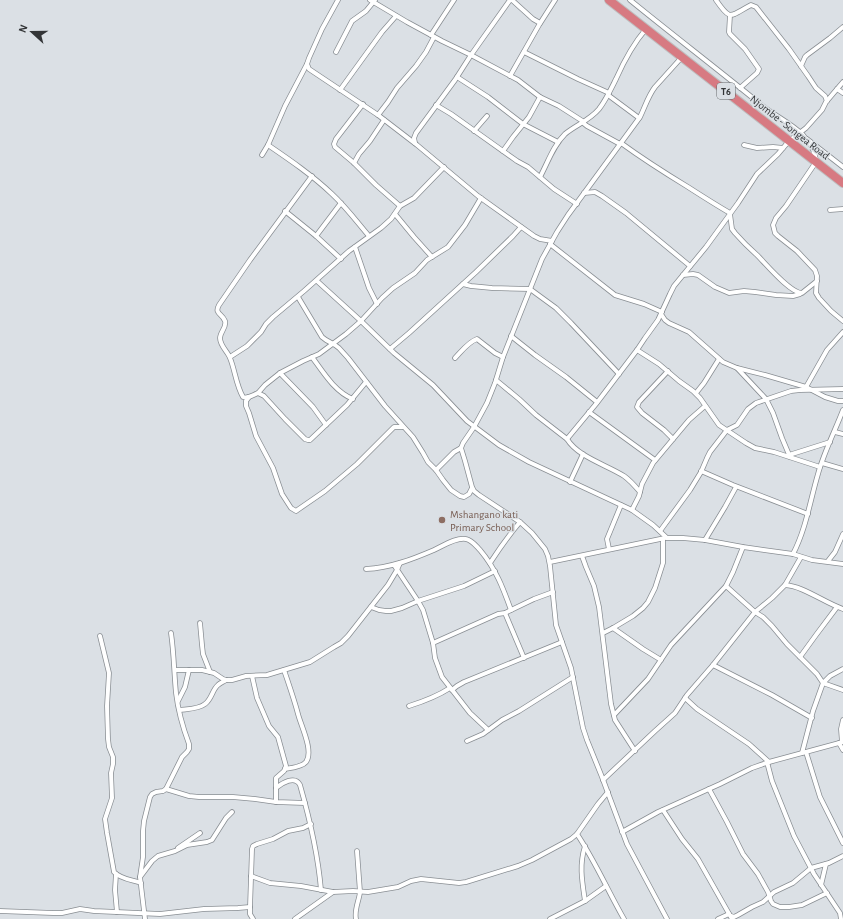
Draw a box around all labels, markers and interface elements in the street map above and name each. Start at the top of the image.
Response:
north arrow [12,12,52,52]
text: N [17,23,30,34]
road number: T6 [717,83,735,99]
street label: Njombe - Songea Road [748,93,832,162]
place label: Mshangano kati Primary School [450,509,518,533]
marker: Mshangano kati Primary School [437,515,447,525]

